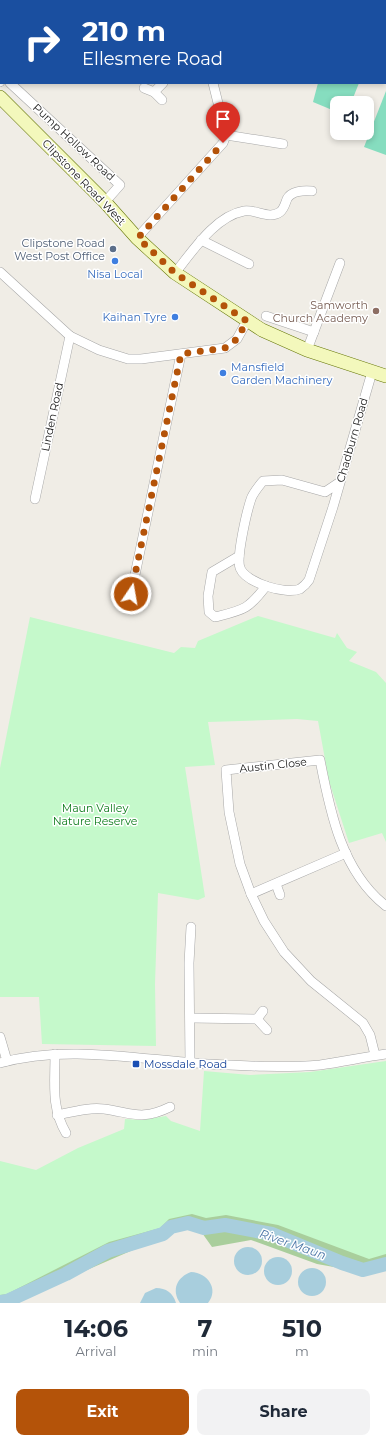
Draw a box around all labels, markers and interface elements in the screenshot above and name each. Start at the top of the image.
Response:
text: 210 m [82,14,166,48]
icon: right [16,16,68,68]
text: Ellesmere Road [82,48,223,70]
map controls [330,96,374,140]
button: sound [330,96,374,140]
street label: Pump Hollow Road [30,100,118,184]
pin [206,102,240,143]
icon: arrive [212,108,234,130]
street label: Clipstone Road West [39,136,129,228]
place label: Clipstone Road West Post Office [14,236,105,263]
marker: Clipstone Road West Post Office [108,244,118,254]
marker: Nisa Local [110,256,120,266]
place label: Nisa Local [87,267,143,281]
place label: Samworth Church Academy [273,298,368,325]
marker: Samworth Church Academy [371,306,381,316]
place label: Kaihan Tyre [102,310,167,324]
marker: Kaihan Tyre [170,312,180,322]
place label: Mansfield Garden Machinery [231,360,333,387]
marker: Mansfield Garden Machinery [218,368,228,378]
street label: Linden Road [38,381,66,453]
street label: Chadburn Road [333,396,371,484]
position arrow [110,573,152,615]
street label: Austin Close [238,754,308,776]
park label: Maun Valley Nature Reserve [53,801,138,828]
place label: Mossdale Road [144,1057,227,1071]
marker: Mossdale Road [131,1059,141,1069]
water label: River Maun [258,1226,328,1262]
text: 14:06 [64,1314,128,1343]
text: 7 [198,1314,212,1343]
text: 510 [282,1314,322,1343]
text: Arrival [75,1343,116,1359]
text: min [192,1343,218,1359]
text: m [295,1343,309,1359]
button: Exit [16,1389,189,1435]
button: Share [197,1389,370,1435]

